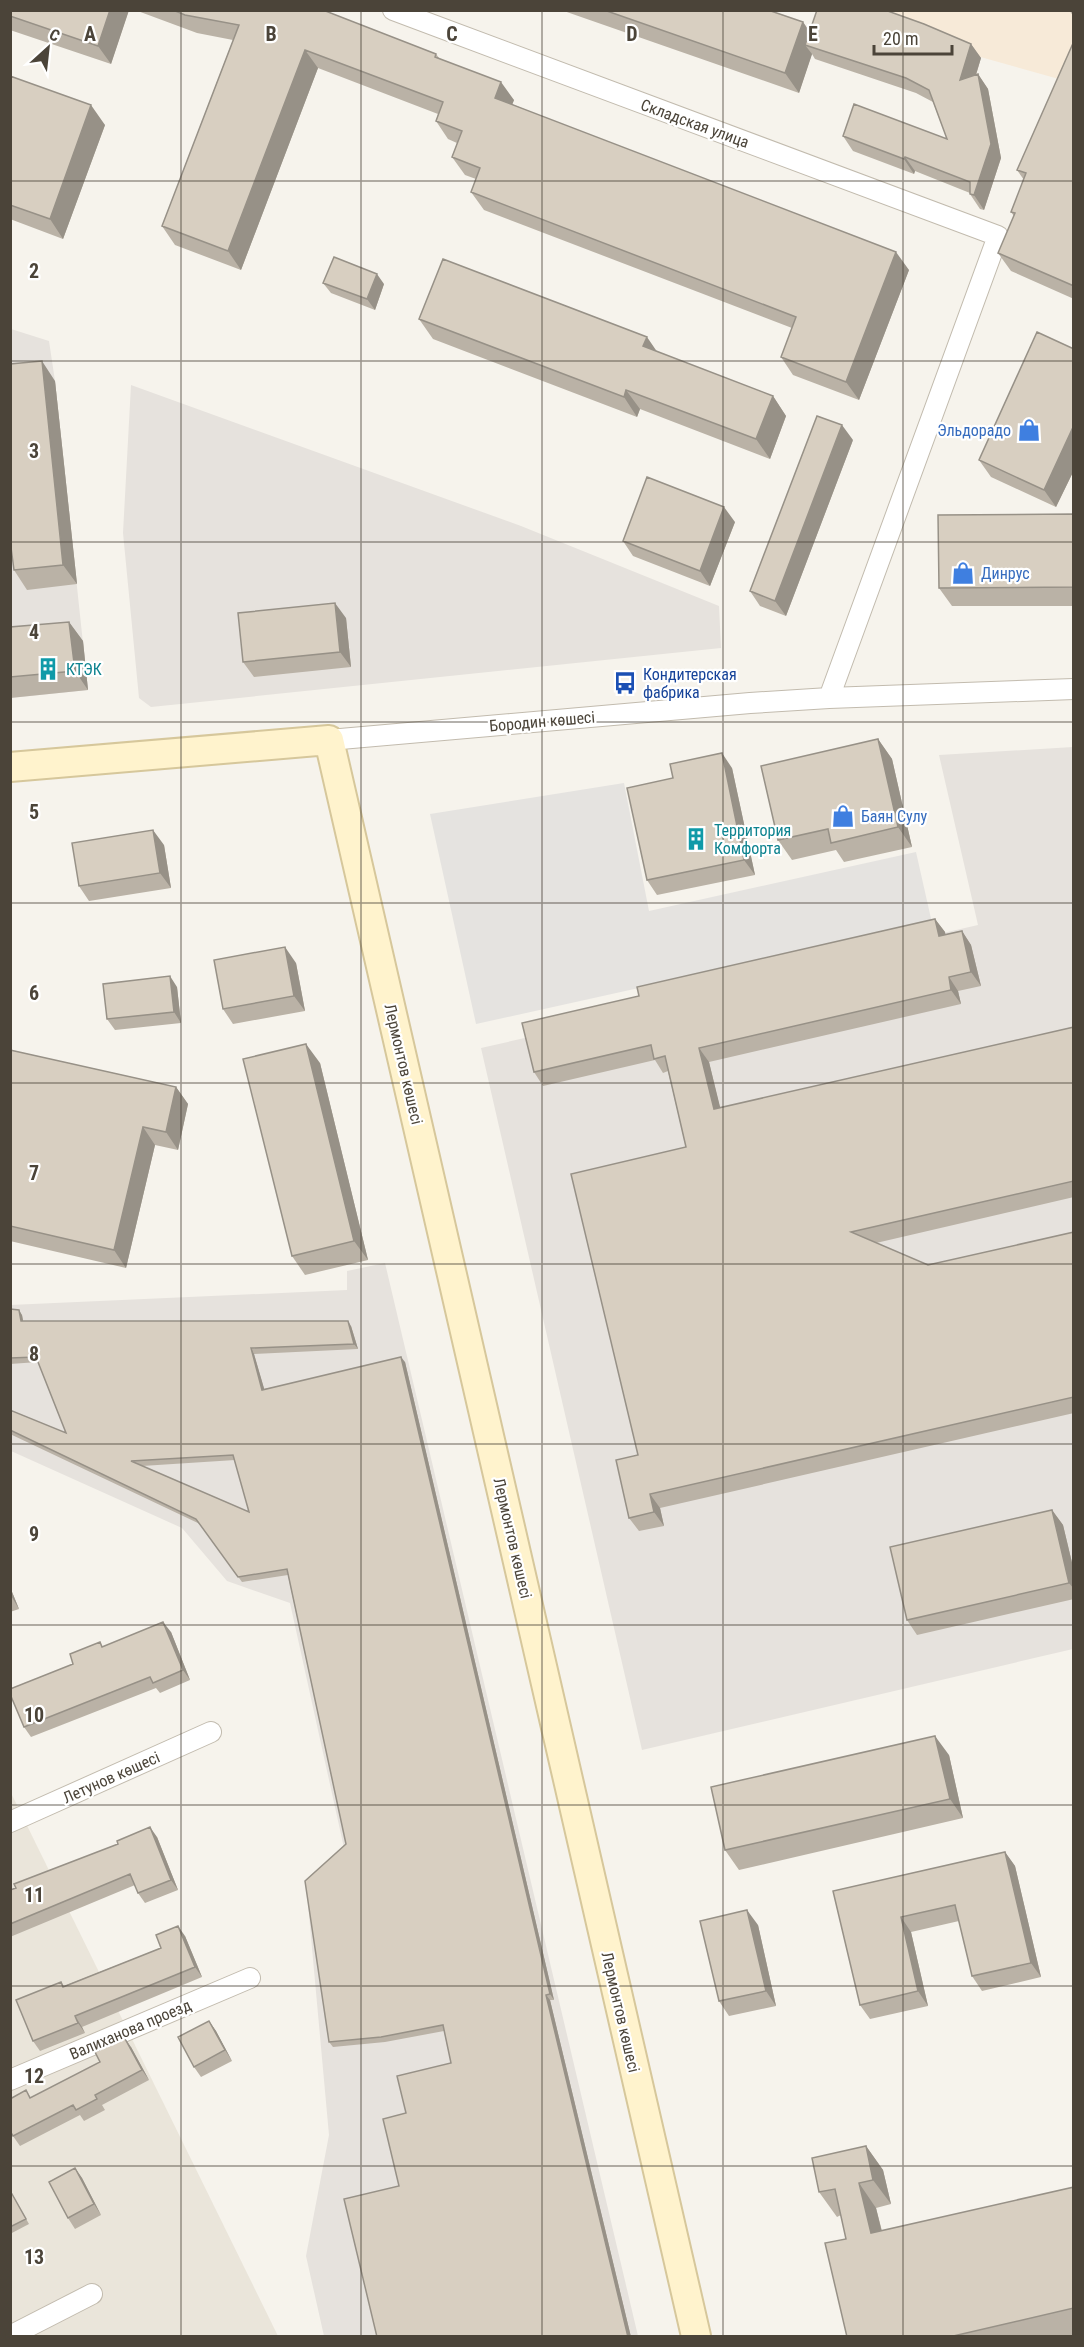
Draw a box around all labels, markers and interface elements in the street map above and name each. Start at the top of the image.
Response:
north arrow [18,18,78,78]
scale bar [874,18,952,56]
text: A [84,22,96,46]
text: B [265,22,277,46]
text: C [446,22,458,46]
text: D [626,22,638,46]
text: E [808,22,818,46]
text: С [46,25,63,46]
text: 20 m [883,28,918,49]
street label: Складская улица [638,95,752,152]
text: 2 [29,259,39,283]
shop icon: Эльдорадо [1016,417,1042,443]
place label: Эльдорадо [937,421,1011,440]
text: 3 [29,439,39,463]
shop icon: Динрус [950,560,976,586]
place label: Динрус [981,564,1030,583]
text: 4 [29,620,39,644]
building icon: КТЭК [35,656,61,682]
place label: КТЭК [66,660,102,679]
place label: Кондитерская фабрика [643,665,737,702]
bus stop icon: Кондитерская фабрика [612,670,638,696]
street label: Бородин көшесі [488,707,596,736]
text: 5 [29,800,39,824]
shop icon: Баян Сулу [830,803,856,829]
place label: Баян Сулу [861,807,928,826]
place label: Территория Комфорта [714,821,791,858]
building icon: Территория Комфорта [683,826,709,852]
text: 6 [29,981,39,1005]
street label: Лермонтов көшесі [380,1002,427,1126]
text: 7 [29,1161,39,1185]
text: 8 [29,1342,39,1366]
street label: Лермонтов көшесі [489,1476,536,1600]
text: 9 [29,1522,39,1546]
text: 10 [24,1703,44,1727]
street label: Летунов көшесі [60,1748,163,1807]
text: 11 [24,1883,44,1907]
street label: Лермонтов көшесі [597,1950,644,2074]
street label: Валиханова проезд [67,1995,194,2064]
text: 12 [24,2064,44,2088]
text: 13 [24,2245,44,2269]

